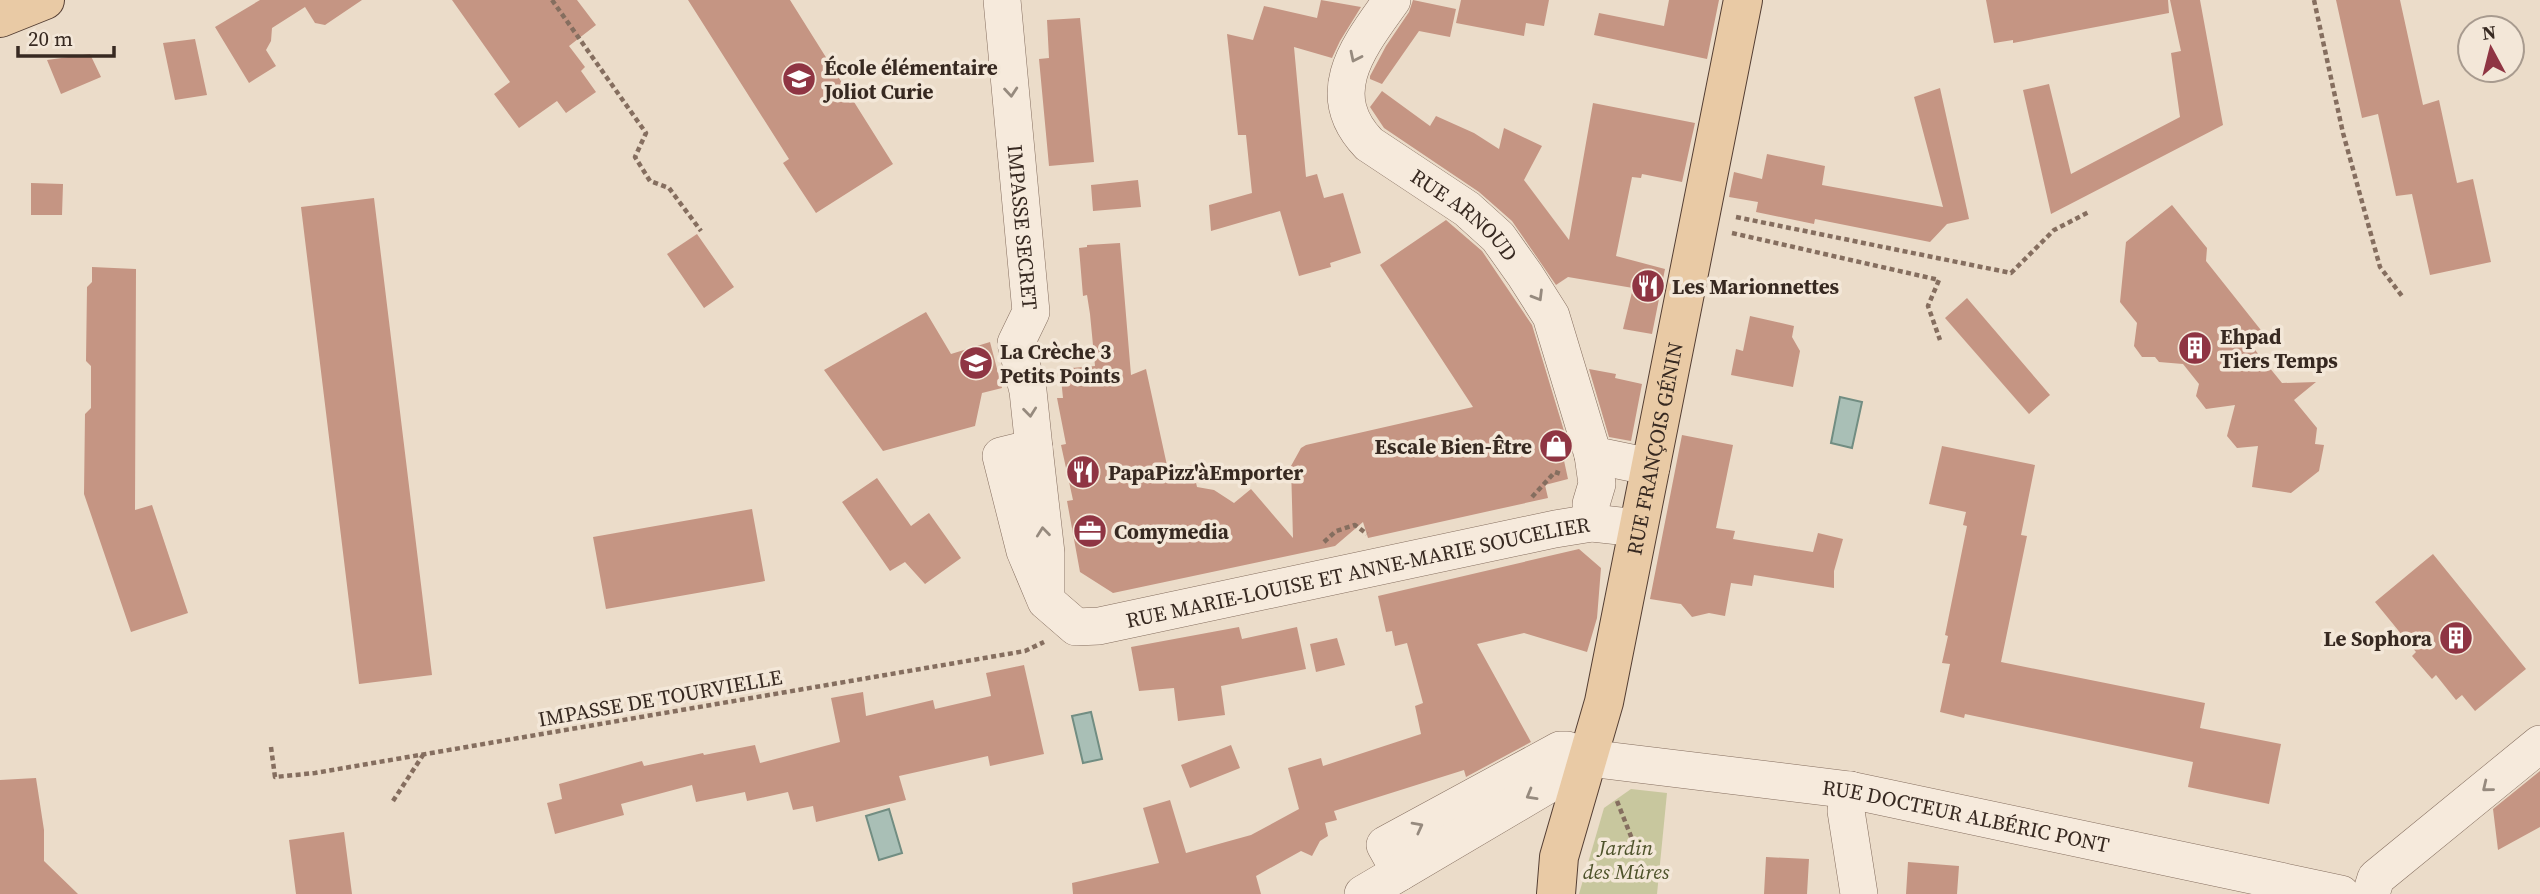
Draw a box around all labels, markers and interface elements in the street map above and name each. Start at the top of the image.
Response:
scale bar [18,14,114,58]
north arrow [2456,14,2526,84]
text: N [2480,18,2498,46]
text: 20 m [28,24,73,53]
one-way arrow [1350,50,1364,62]
place label: École élémentaire Joliot Curie [822,53,998,106]
school or university icon: École élémentaire Joliot Curie [780,60,818,98]
one-way arrow [1003,87,1018,98]
street label: IMPASSE SECRET [1001,143,1045,311]
street label: RUE ARNOUD [1405,161,1525,267]
restaurant icon: Les Marionnettes [1629,267,1667,305]
place label: Les Marionnettes [1672,272,1840,301]
one-way arrow [1530,288,1543,301]
place label: Ehpad Tiers Temps [2220,322,2338,375]
building icon: Ehpad Tiers Temps [2176,329,2214,367]
place label: La Crèche 3 Petits Points [1000,337,1121,390]
street label: RUE FRANÇOIS GÉNIN [1619,339,1689,557]
school or university icon: La Crèche 3 Petits Points [957,344,995,382]
one-way arrow [1023,406,1038,418]
shop icon: Escale Bien-Être [1537,427,1575,465]
place label: Escale Bien-Être [1375,432,1532,461]
restaurant icon: PapaPizz'àEmporter [1064,453,1102,491]
place label: PapaPizz'àEmporter [1108,458,1303,487]
street label: RUE MARIE-LOUISE ET ANNE-MARIE SOUCELIER [1123,509,1592,634]
office icon: Comymedia [1071,512,1109,550]
place label: Comymedia [1114,517,1230,546]
one-way arrow [1036,527,1051,538]
building icon: Le Sophora [2437,619,2475,657]
place label: Le Sophora [2323,624,2433,653]
street label: IMPASSE DE TOURVIELLE [536,662,784,734]
street label: RUE DOCTEUR ALBÉRIC PONT [1821,772,2112,859]
one-way arrow [2483,779,2495,792]
one-way arrow [1525,786,1538,799]
one-way arrow [1411,822,1423,836]
park label: Jardin des Mûres [1583,833,1670,886]

